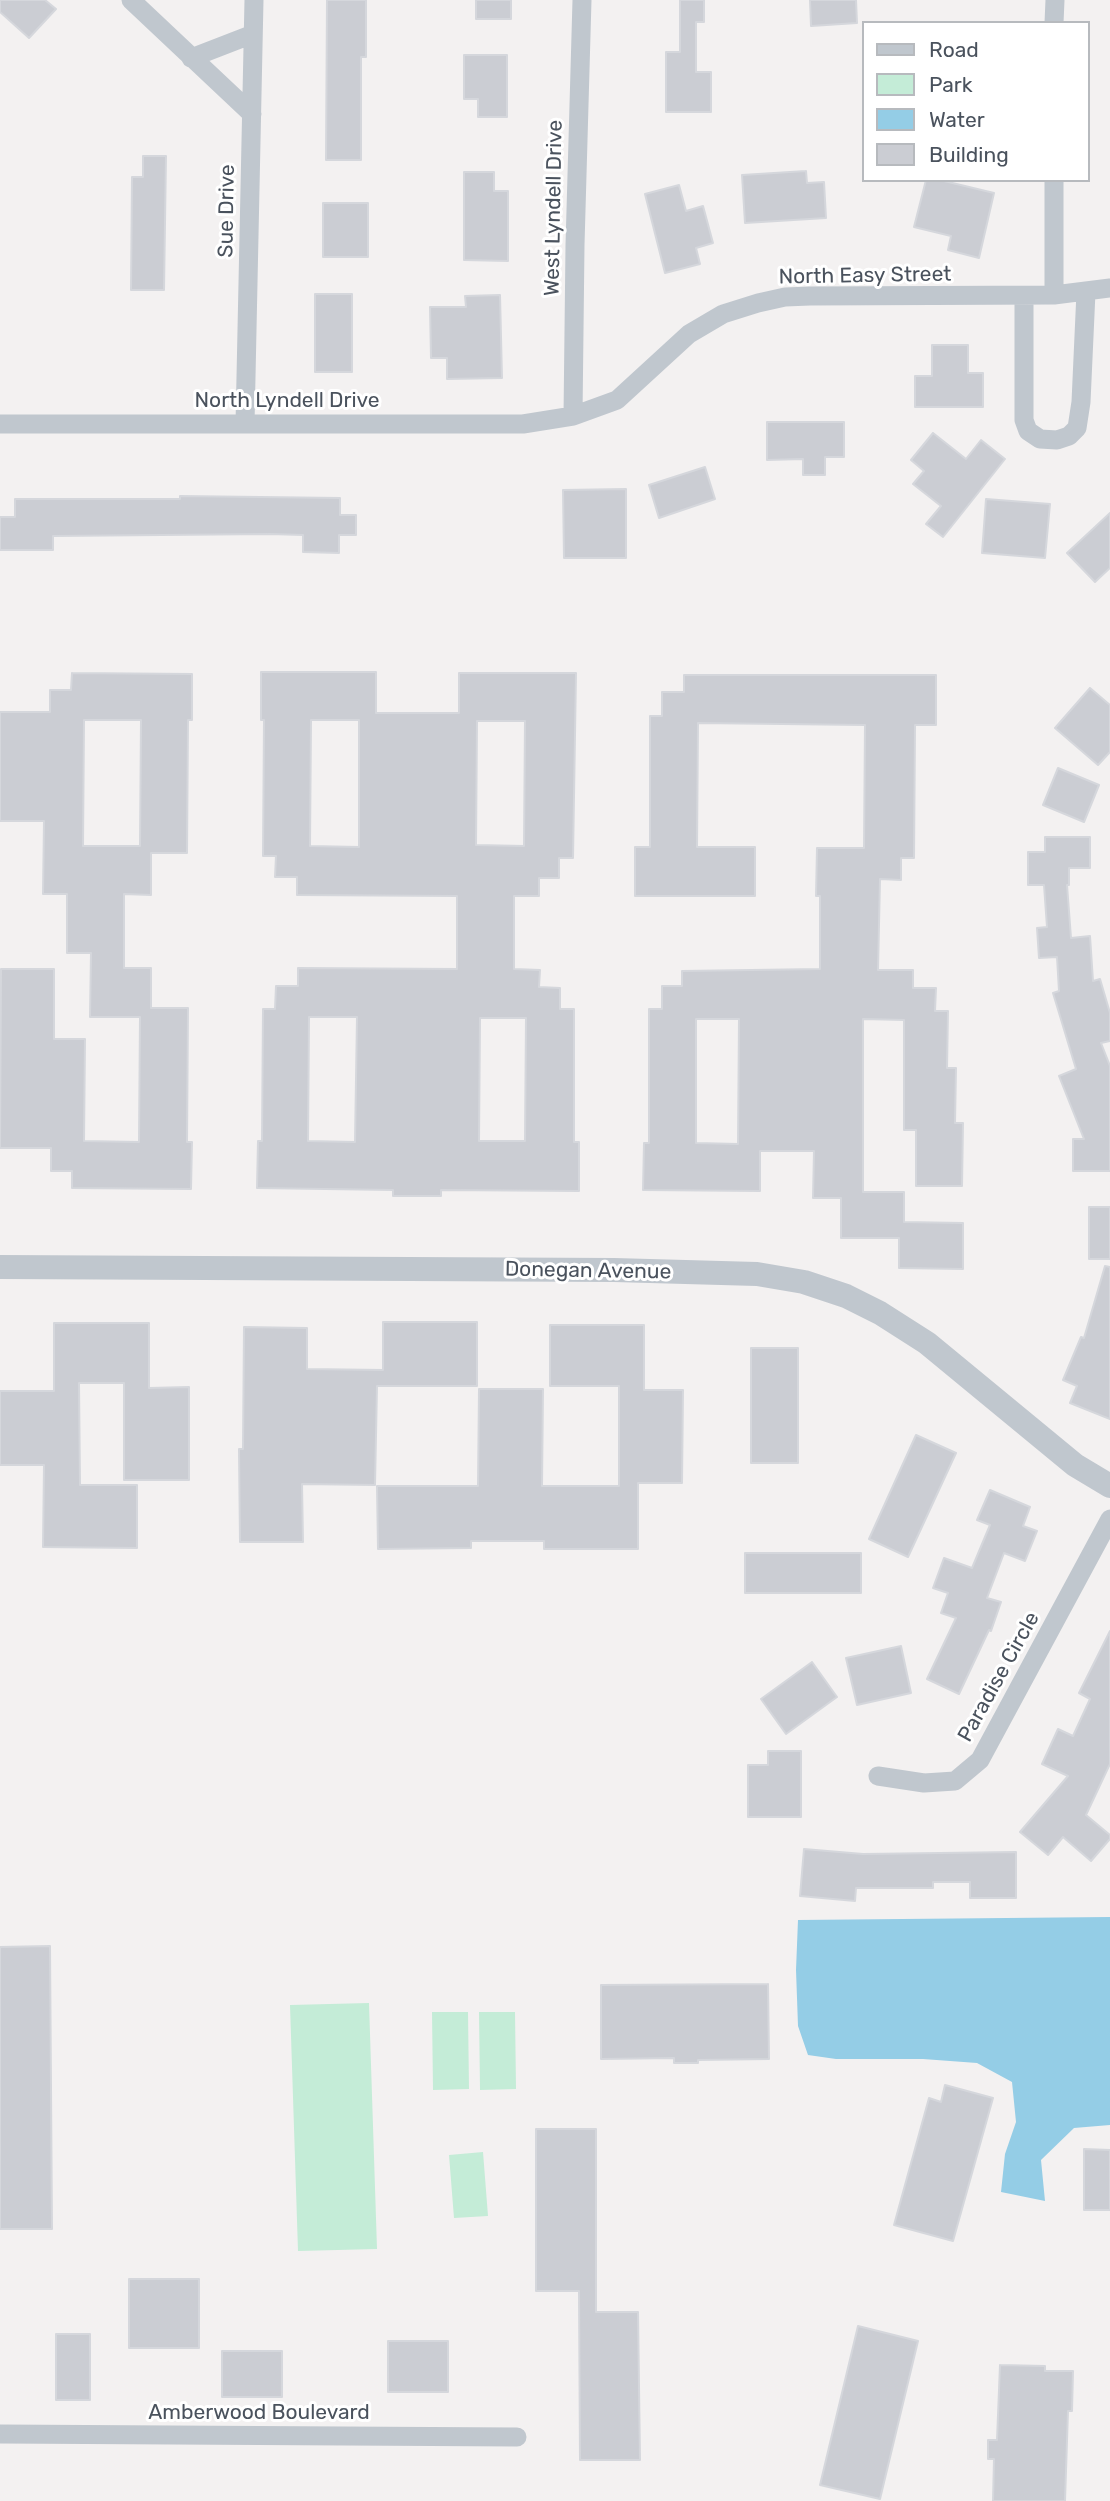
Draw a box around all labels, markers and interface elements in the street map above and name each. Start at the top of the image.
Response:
legend [862,21,1089,182]
text: Road [929,37,979,62]
text: Park [929,72,973,97]
text: Water [929,107,985,132]
street label: West Lyndell Drive [540,120,568,296]
text: Building [929,142,1009,167]
street label: Sue Drive [214,164,240,258]
street label: North Easy Street [778,262,952,290]
street label: North Lyndell Drive [194,388,380,414]
street label: Donegan Avenue [505,1257,671,1285]
street label: Paradise Circle [953,1608,1045,1746]
street label: Amberwood Boulevard [148,2400,370,2426]

